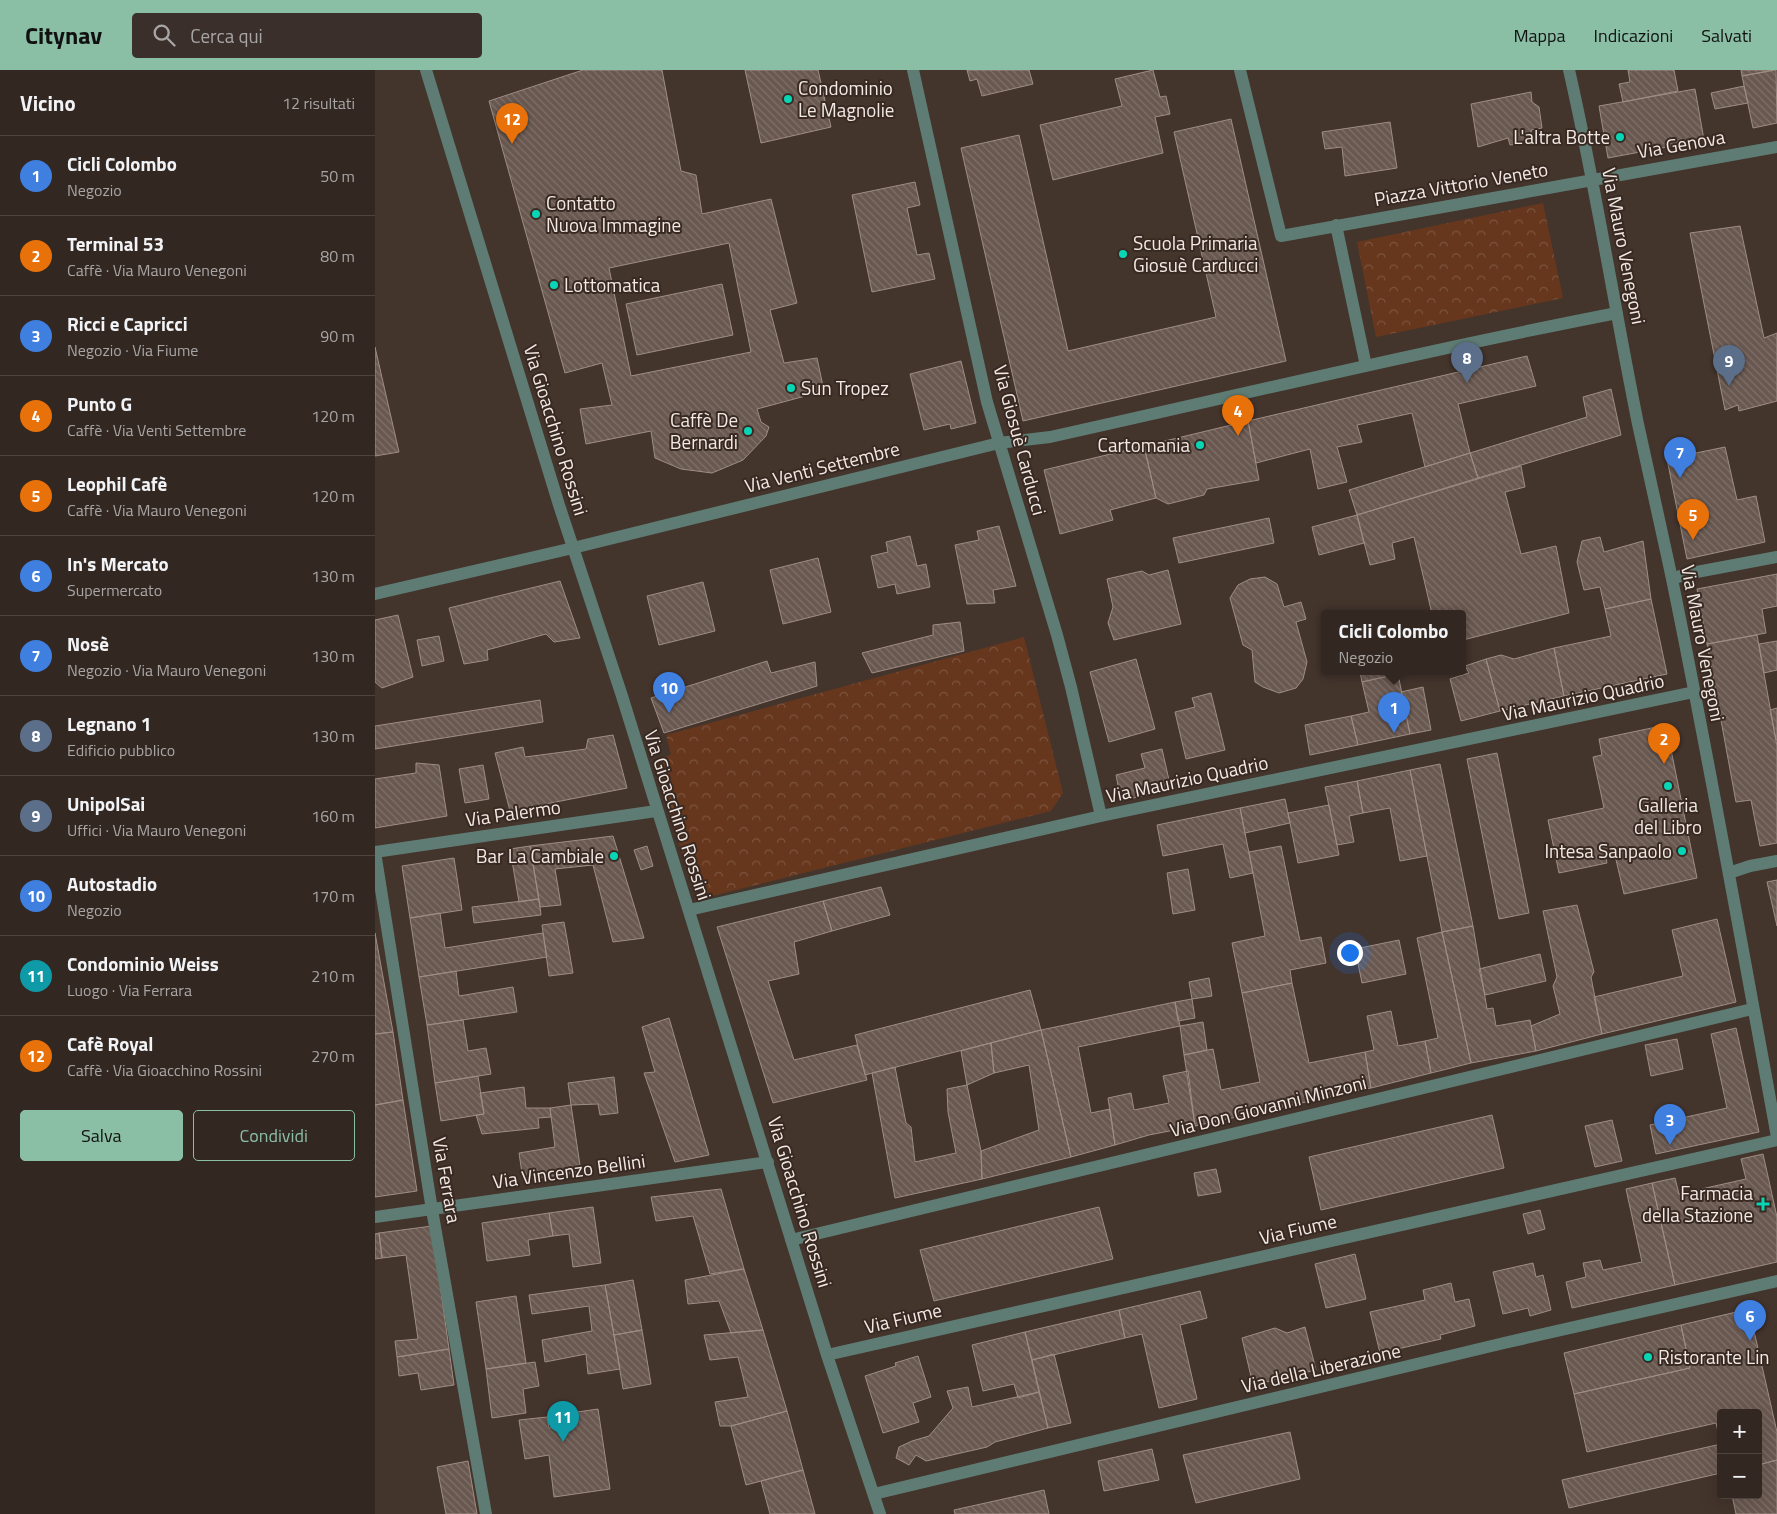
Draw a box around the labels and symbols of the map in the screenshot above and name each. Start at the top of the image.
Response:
place label: Condominio Le Magnolie [798,73,894,124]
marker: Condominio Le Magnolie [782,93,794,105]
pin: 12 [496,103,528,144]
street label: Via Genova [1635,121,1728,165]
place label: L'altra Botte [1513,122,1610,151]
marker: L'altra Botte [1614,131,1626,143]
street label: Piazza Vittorio Veneto [1372,154,1550,213]
street label: Via Mauro Venegoni [1595,165,1654,327]
place label: Contatto Nuova Immagine [546,188,681,239]
marker: Contatto Nuova Immagine [530,208,542,220]
place label: Scuola Primaria Giosuè Carducci [1133,228,1259,279]
marker: Scuola Primaria Giosuè Carducci [1117,248,1129,260]
place label: Lottomatica [564,270,661,299]
marker: Lottomatica [548,279,560,291]
street label: Via Gioacchino Rossini [517,341,596,519]
pin: 8 [1451,342,1483,383]
pin: 9 [1713,345,1745,386]
street label: Via Giosuè Carducci [986,362,1054,518]
place label: Sun Tropez [801,373,889,402]
marker: Sun Tropez [785,382,797,394]
pin: 4 [1222,395,1254,436]
place label: Caffè De Bernardi [670,405,738,456]
marker: Caffè De Bernardi [742,425,754,437]
place label: Cartomania [1098,430,1190,459]
street label: Via Venti Settembre [741,433,902,500]
pin: 7 [1664,437,1696,478]
marker: Cartomania [1194,439,1206,451]
pin: 5 [1677,499,1709,540]
street label: Via Mauro Venegoni [1674,562,1733,724]
street label: Via Maurizio Quadrio [1499,665,1667,728]
pin: 10 [653,672,685,713]
pin: 1 [1378,692,1410,733]
pin: 2 [1648,723,1680,764]
street label: Via Gioacchino Rossini [637,726,720,904]
street label: Via Maurizio Quadrio [1103,747,1271,810]
marker: Galleria del Libro [1662,780,1674,792]
place label: Galleria del Libro [1634,790,1702,841]
street label: Via Palermo [463,791,563,834]
place label: Intesa Sanpaolo [1544,836,1672,865]
place label: Bar La Cambiale [476,841,604,870]
marker: Intesa Sanpaolo [1676,845,1688,857]
marker: Bar La Cambiale [608,850,620,862]
your location [1337,940,1363,966]
street label: Via Don Giovanni Minzoni [1166,1067,1369,1144]
pin: 3 [1654,1104,1686,1145]
street label: Via Gioacchino Rossini [761,1113,840,1291]
street label: Via Ferrara [426,1135,469,1226]
street label: Via Vincenzo Bellini [491,1145,647,1196]
place label: Farmacia della Stazione [1642,1178,1753,1229]
marker: Farmacia della Stazione [1757,1198,1769,1210]
street label: Via Fiume [1256,1206,1339,1251]
street label: Via Fiume [861,1295,944,1340]
pin: 6 [1734,1300,1766,1341]
street label: Via della Liberazione [1238,1335,1403,1400]
place label: Ristorante Lin [1658,1342,1770,1371]
marker: Ristorante Lin [1642,1351,1654,1363]
pin: 11 [547,1401,579,1442]

